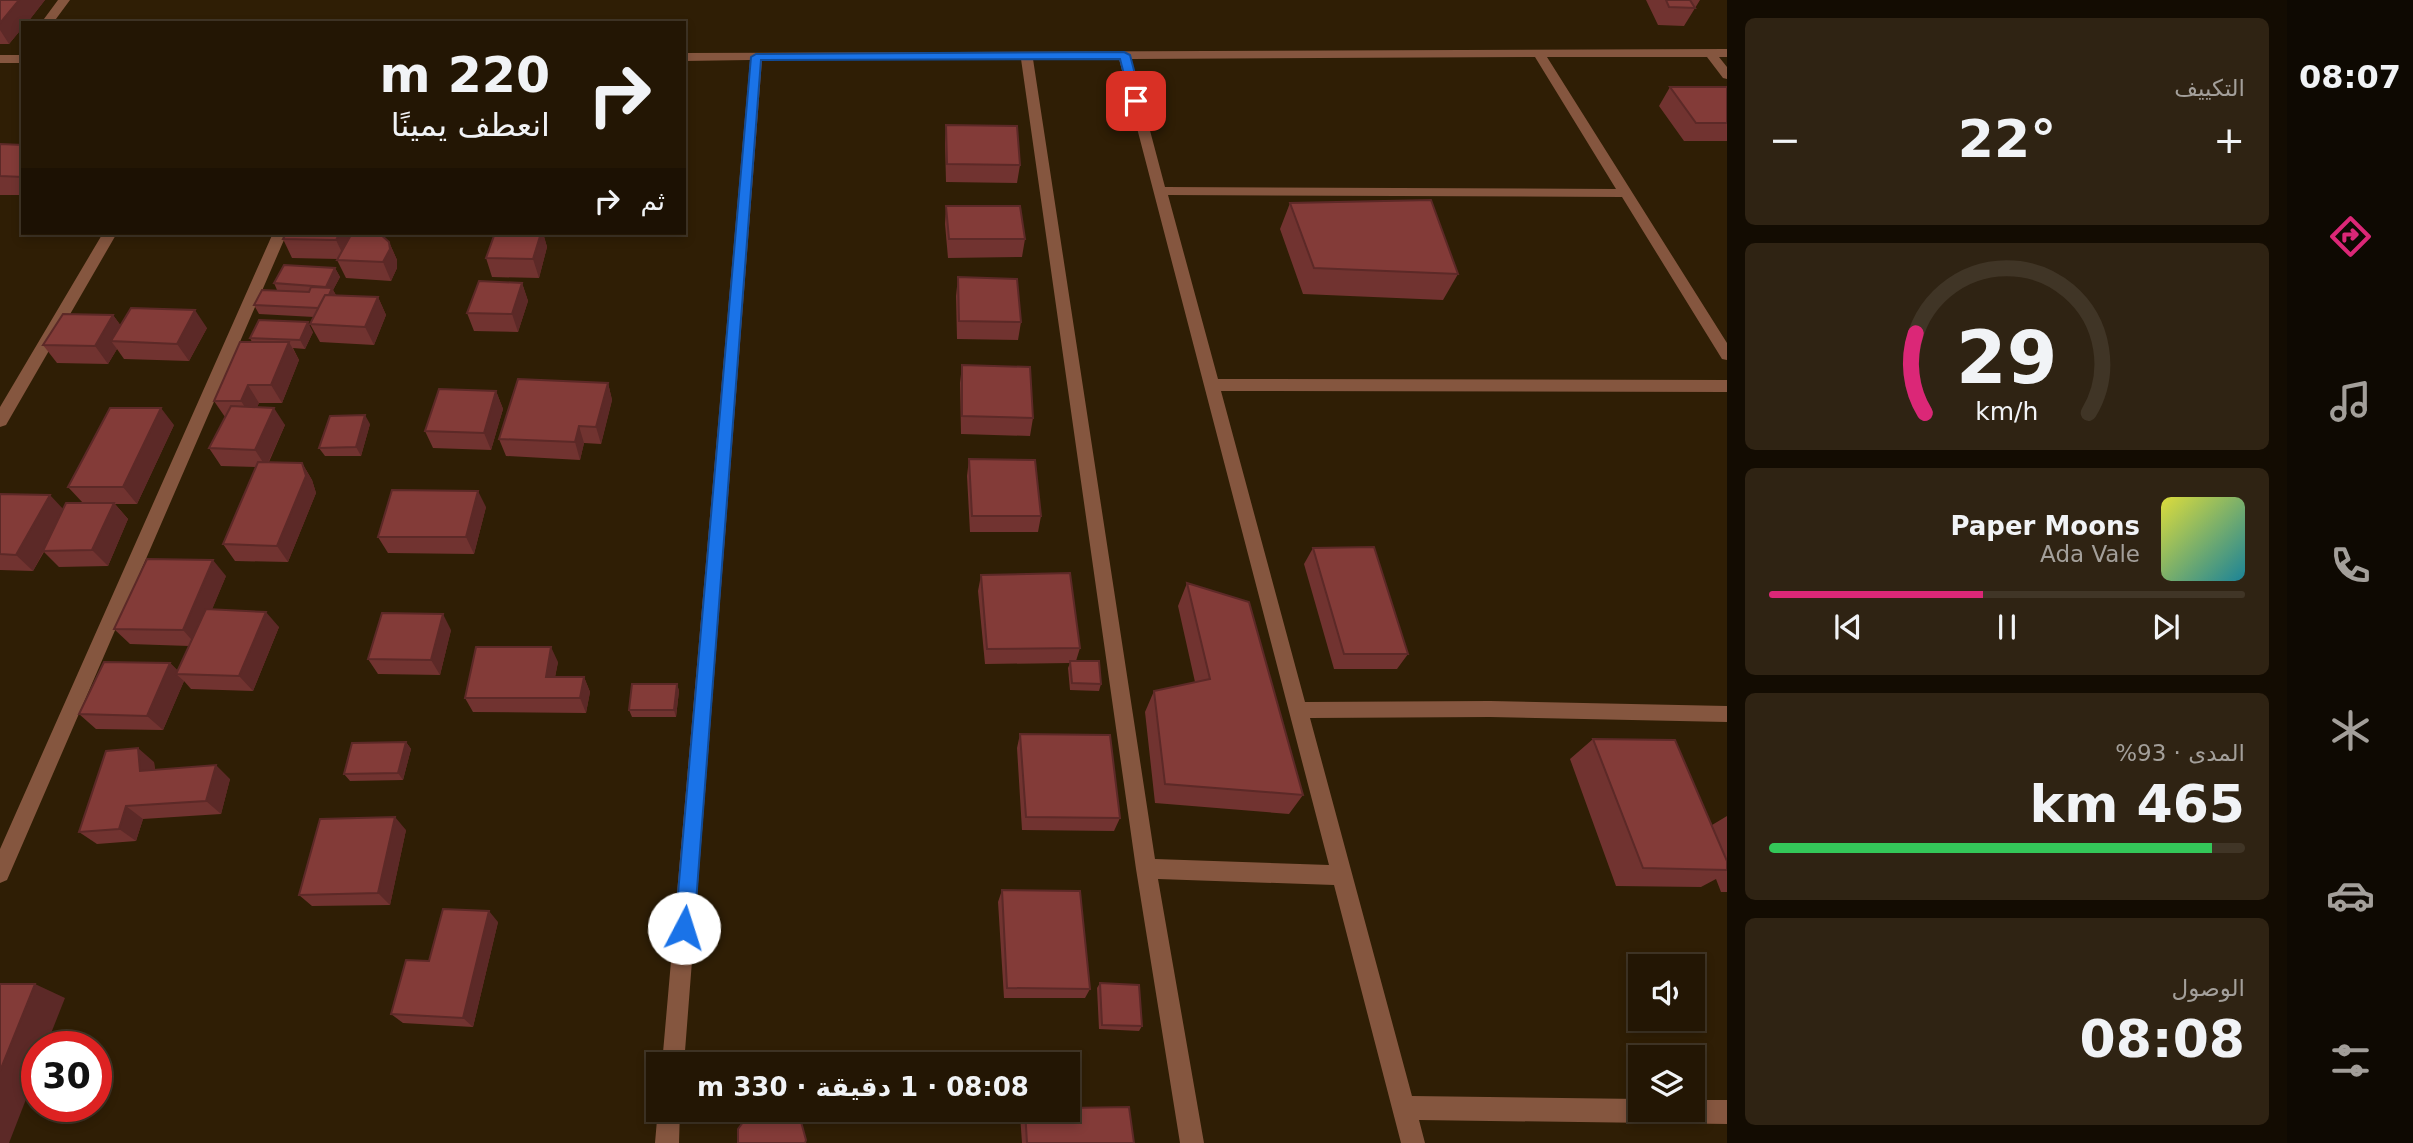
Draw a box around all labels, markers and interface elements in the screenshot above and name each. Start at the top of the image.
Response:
text: 220 m [380,47,550,104]
icon: right [574,49,665,140]
text: 08:07 [2299,58,2401,96]
pin [1106,71,1166,131]
text: التكييف [2174,75,2245,101]
icon: arrive [1117,82,1155,120]
text: انعطف يمينًا [391,106,550,144]
text: 22° [1958,109,2056,169]
text: − [1769,118,1801,162]
text: + [2213,118,2245,162]
icon: right [588,182,626,220]
text: ثم [640,186,665,216]
icon: directions [2326,212,2375,261]
text: 29 [1956,315,2058,400]
icon: music [2326,377,2375,426]
text: km/h [1975,396,2039,425]
text: Paper Moons [1950,511,2140,541]
text: Ada Vale [2040,541,2140,567]
icon: phone [2326,541,2375,590]
icon: previous [1829,608,1867,646]
icon: pause [1988,608,2026,646]
icon: next [2147,608,2185,646]
icon: climate [2326,706,2375,755]
text: المدى · 93% [2115,740,2245,766]
text: 465 km [2030,774,2245,834]
icon: car [2326,871,2375,920]
position arrow [647,891,721,965]
map controls [1628,954,1705,1122]
button: sound [1628,954,1705,1031]
text: الوصول [2172,975,2245,1001]
text: 08:08 [2079,1009,2245,1069]
speed limit sign: 30 [21,1031,112,1122]
icon: filters [2326,1036,2375,1085]
button: layers [1628,1045,1705,1122]
text: 08:08 · 1 دقيقة · 330 m [697,1072,1029,1102]

